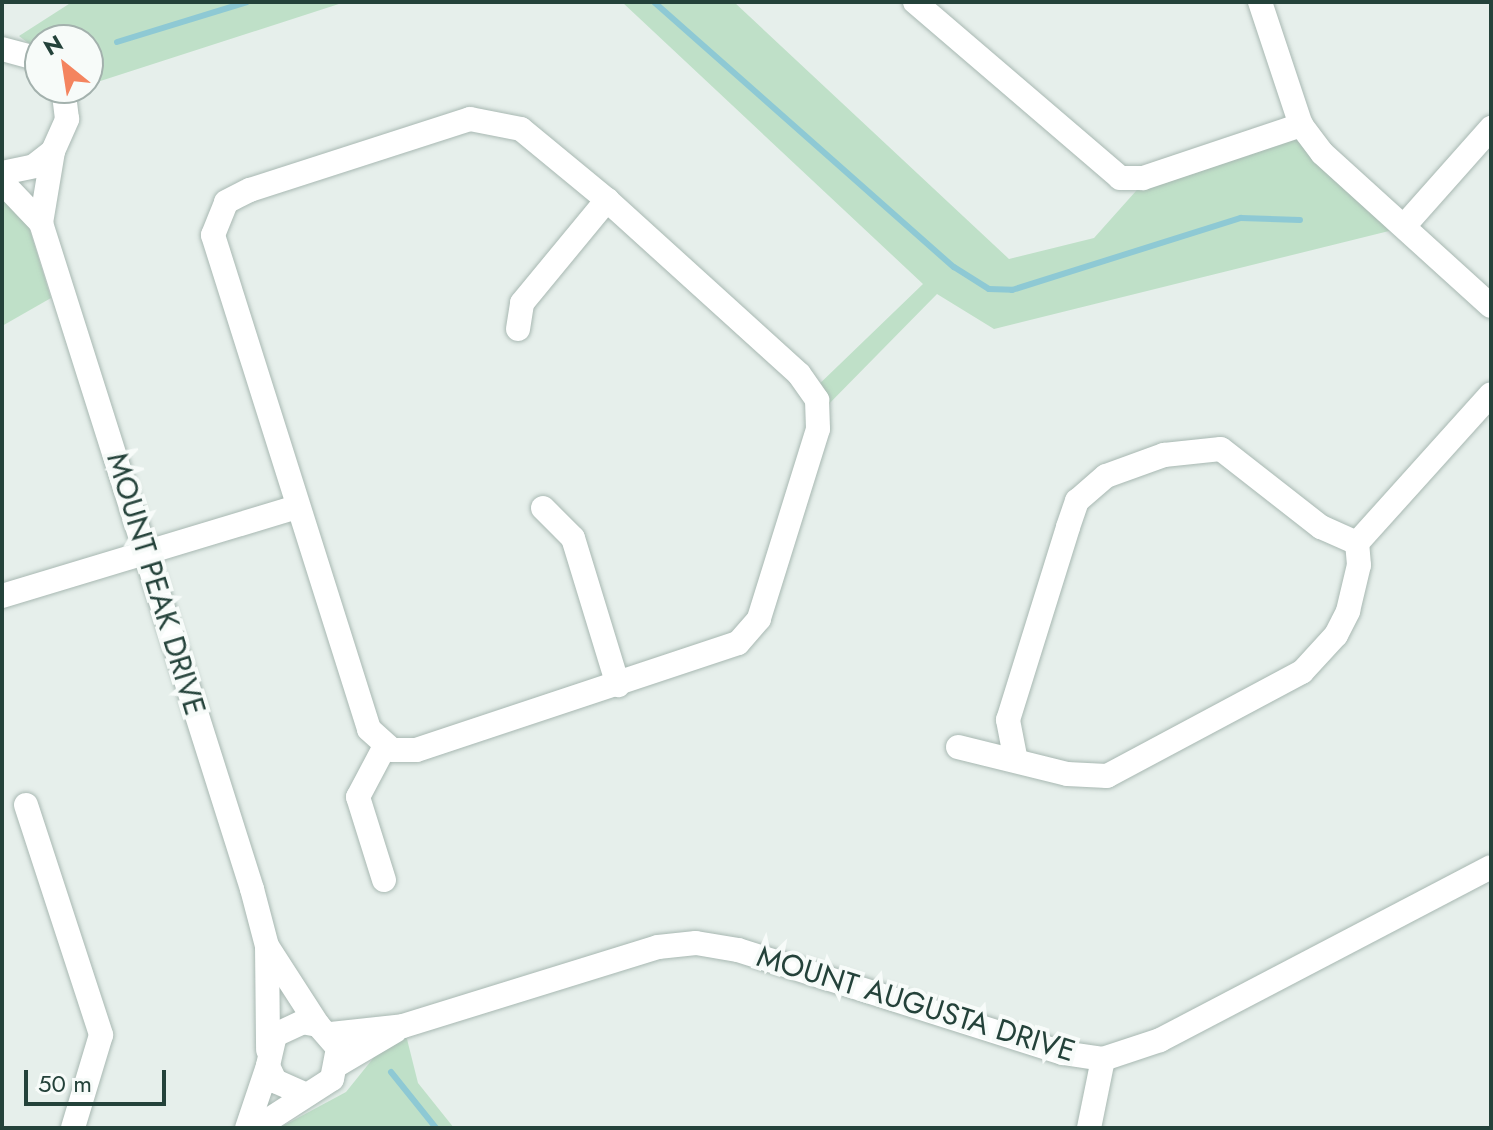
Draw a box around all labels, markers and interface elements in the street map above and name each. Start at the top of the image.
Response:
north arrow [24,24,104,104]
text: N [37,27,69,63]
street label: MOUNT PEAK DRIVE [99,448,213,720]
street label: MOUNT AUGUSTA DRIVE [753,938,1079,1070]
scale bar [28,1054,170,1104]
text: 50 m [38,1066,92,1101]

